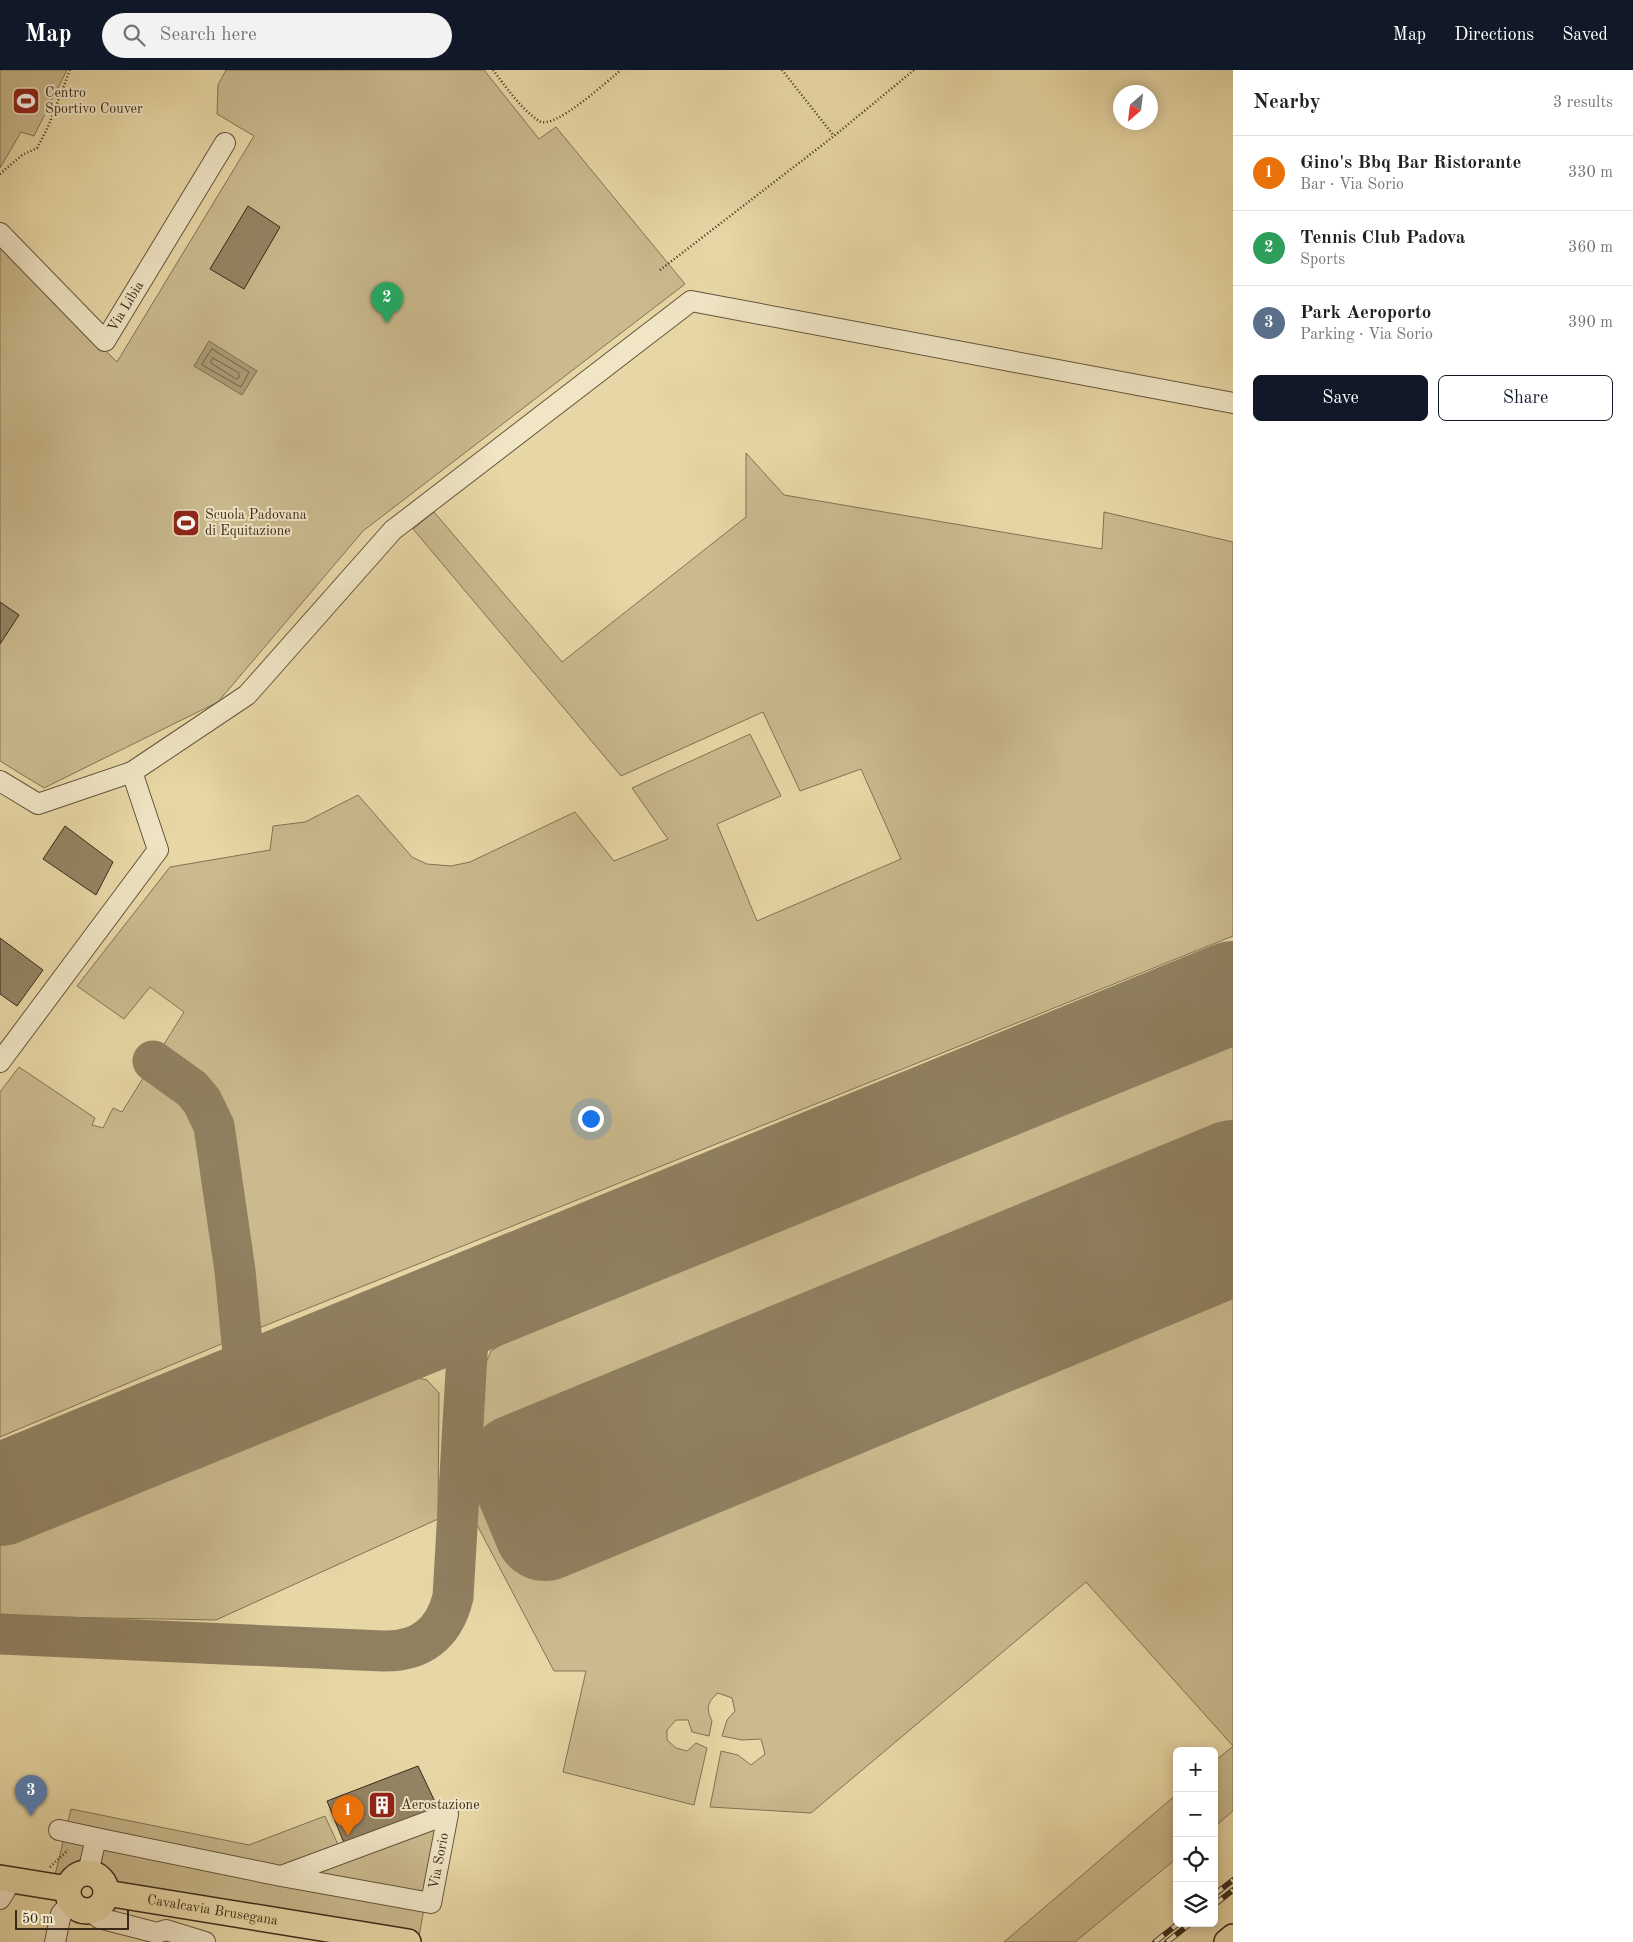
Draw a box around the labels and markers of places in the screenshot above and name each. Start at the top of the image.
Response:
sports icon: Centro Sportivo Couver [11,86,41,116]
place label: Centro Sportivo Couver [45,86,143,116]
pin: 2 [371,282,403,323]
sports icon: Scuola Padovana di Equitazione [171,508,201,538]
place label: Scuola Padovana di Equitazione [205,508,307,538]
pin: 3 [15,1775,47,1816]
building icon: Aerostazione [367,1790,397,1820]
pin: 1 [332,1795,364,1836]
place label: Aerostazione [401,1798,480,1812]

